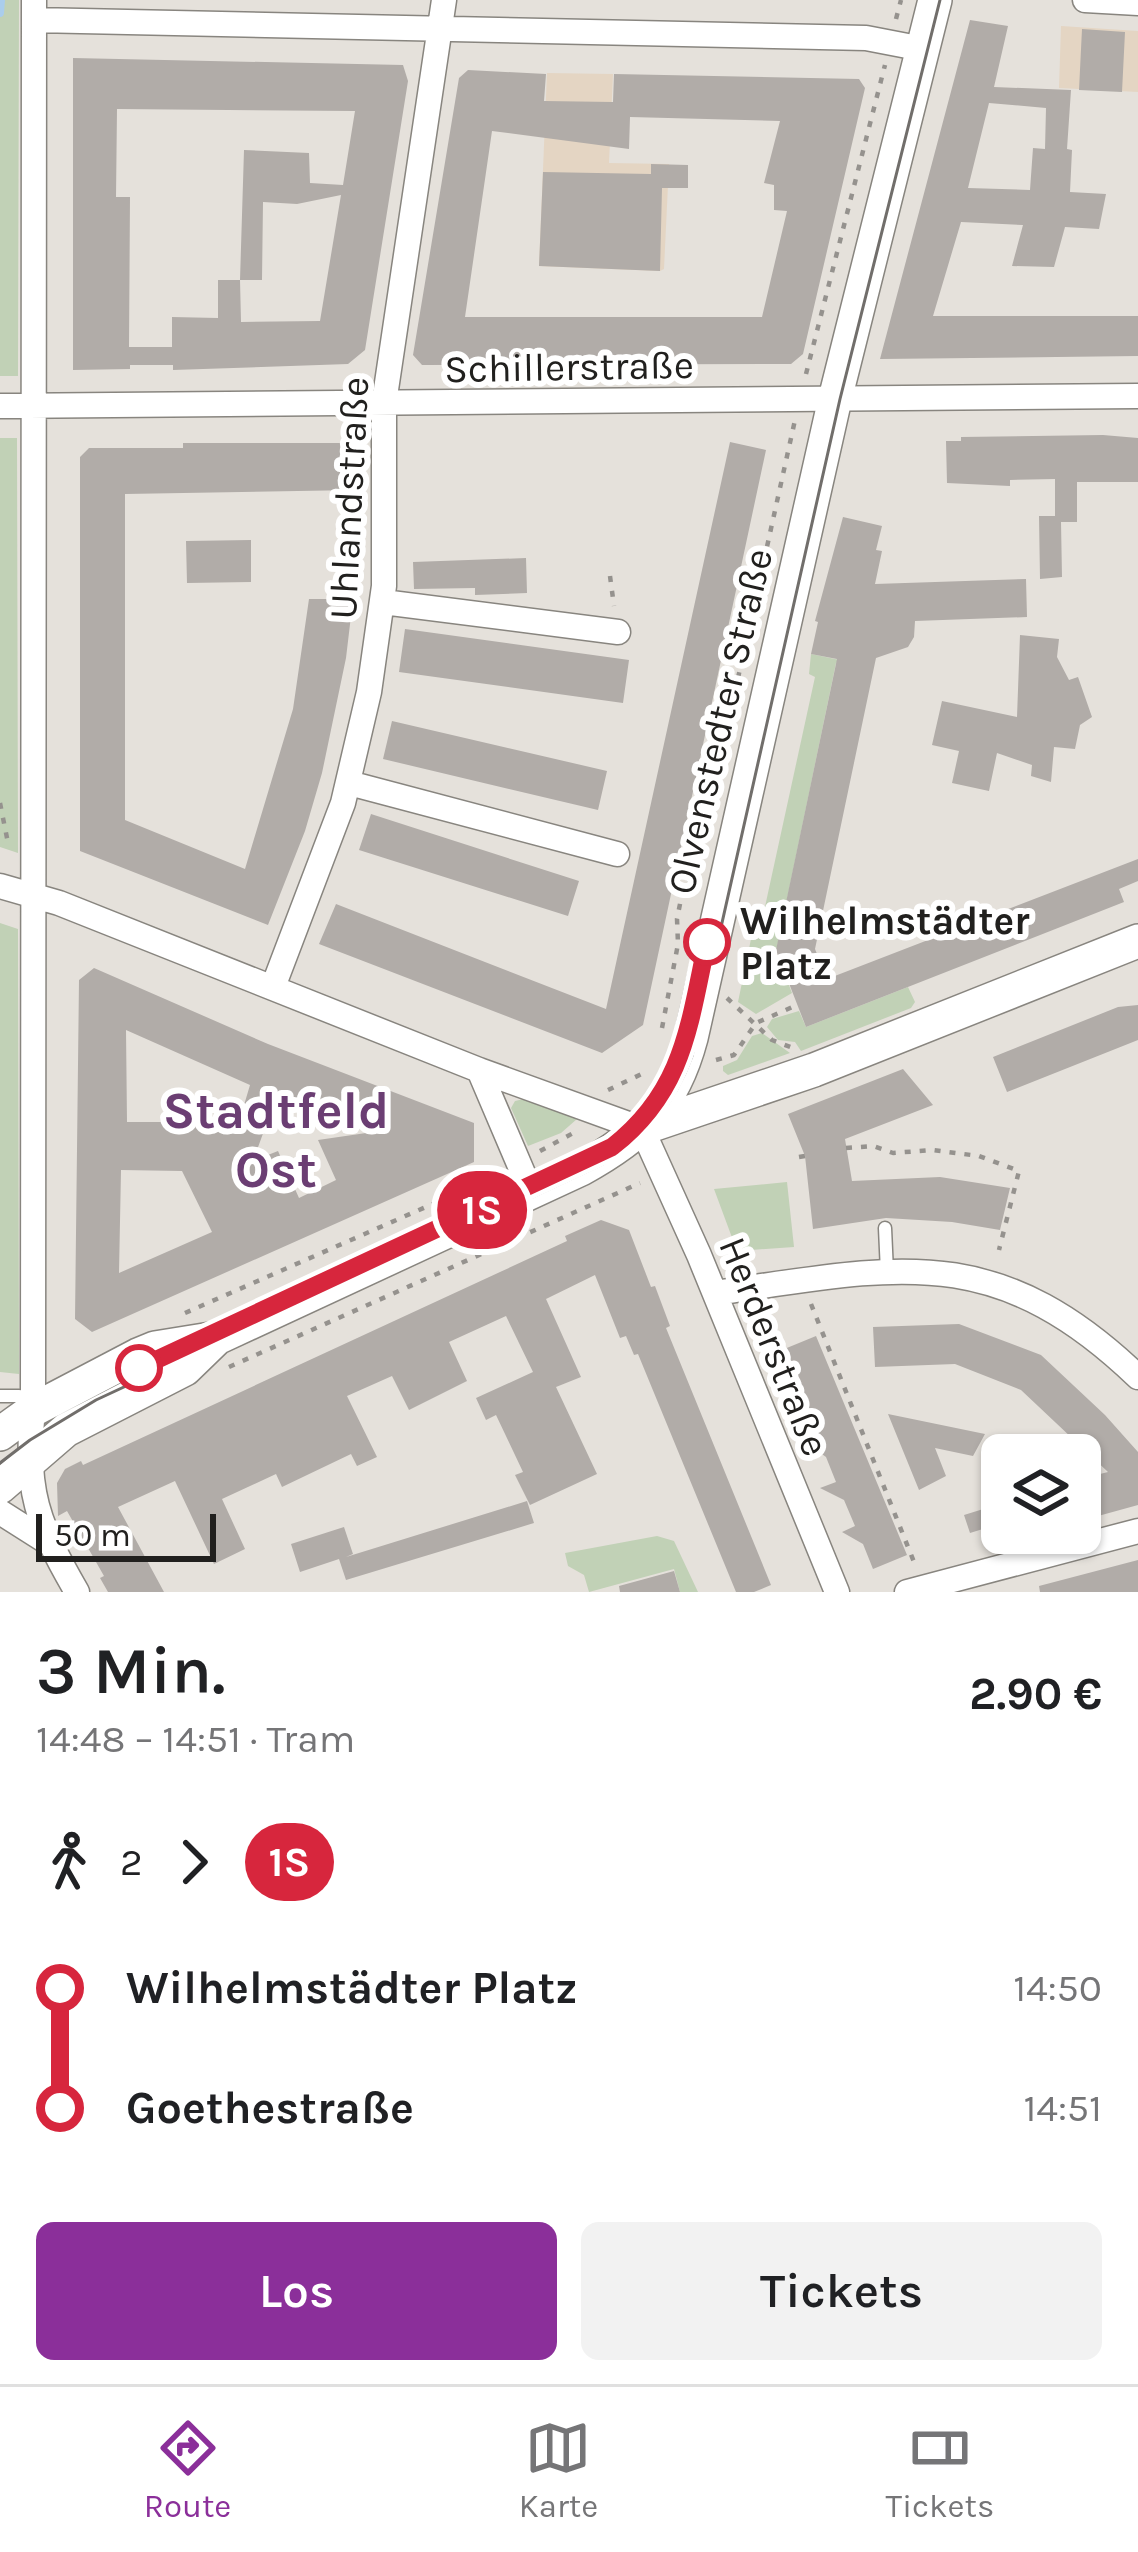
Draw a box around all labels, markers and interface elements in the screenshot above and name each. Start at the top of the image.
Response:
street label: Schillerstraße [444,342,694,392]
street label: Uhlandstraße [320,376,378,620]
street label: Olvenstedter Straße [658,544,782,899]
place label: Wilhelmstädter Platz [740,898,1030,989]
marker: Wilhelmstädter Platz [685,920,729,964]
district label: Stadtfeld Ost [163,1081,389,1200]
line badge: 1S [428,1171,536,1249]
text: 1S [461,1185,503,1235]
street label: Herderstraße [709,1230,839,1463]
unlabelled marker [117,1346,161,1390]
map controls [981,1434,1101,1554]
button: layers [981,1434,1101,1554]
scale bar [36,1508,216,1561]
text: 50 m [54,1516,131,1554]
text: 3 Min. [36,1632,226,1710]
text: 2.90 € [969,1668,1102,1720]
text: 14:48 – 14:51 · Tram [36,1716,355,1762]
icon: walk [36,1829,102,1895]
icon: forward [161,1829,227,1895]
text: 1S [269,1837,310,1887]
text: 2 [120,1839,143,1885]
text: Wilhelmstädter Platz [126,1962,578,2014]
text: 14:50 [1013,1965,1102,2011]
text: Goethestraße [126,2082,414,2134]
text: 14:51 [1023,2085,1102,2131]
button: Los [36,2222,557,2360]
button: Tickets [581,2222,1102,2360]
tab: Route [144,2415,231,2525]
tab: Karte [519,2415,598,2525]
tab: Tickets [886,2415,994,2525]

